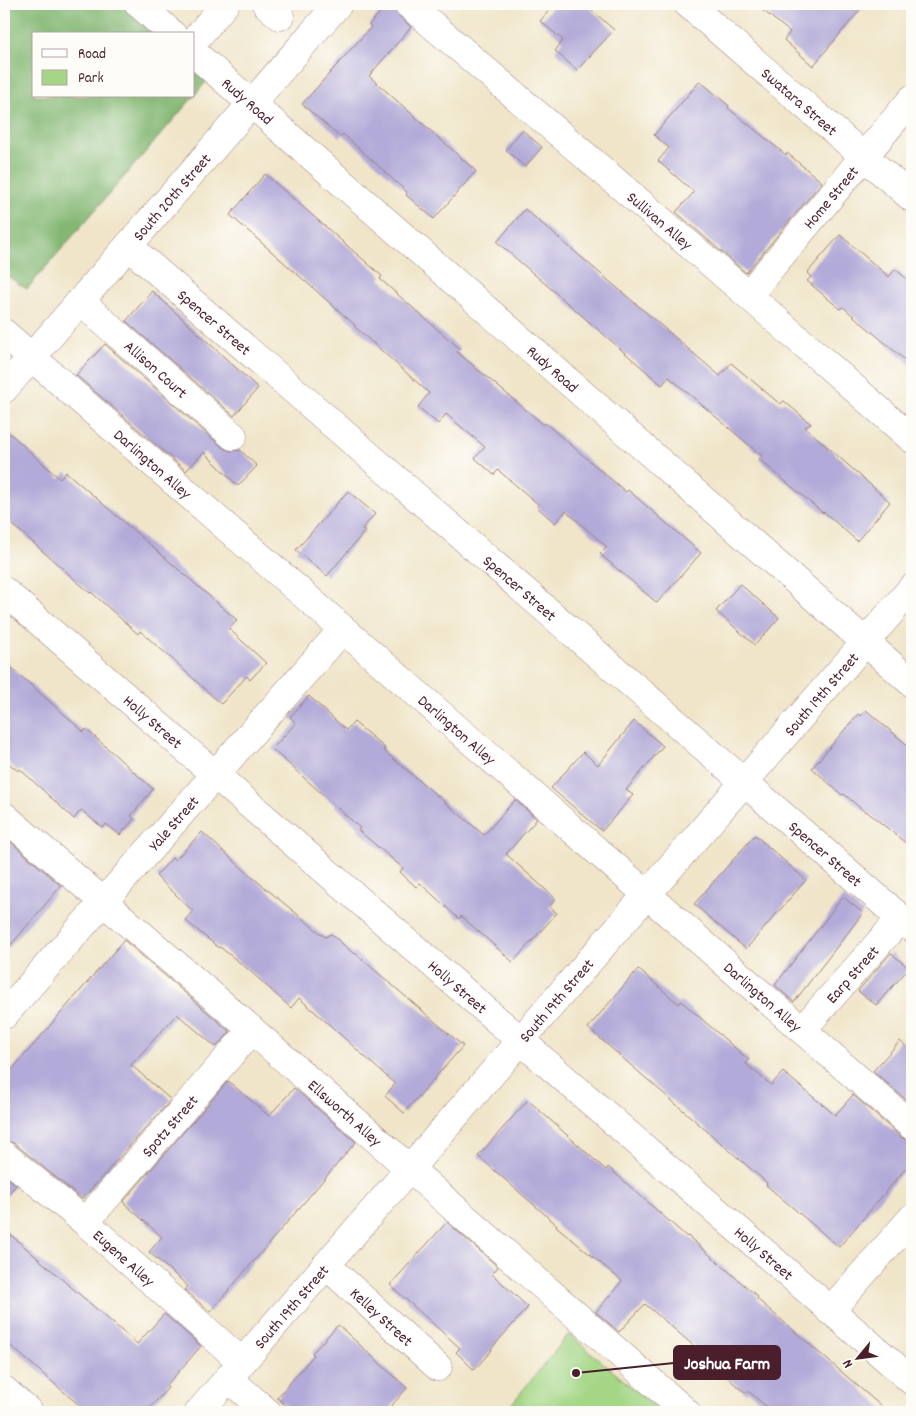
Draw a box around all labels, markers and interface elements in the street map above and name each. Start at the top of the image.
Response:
legend [32,32,195,98]
text: Road [78,44,106,66]
street label: Swatara Street [755,63,841,142]
text: Park [78,68,104,90]
street label: Rudy Road [215,73,277,132]
street label: South 20th Street [128,149,218,247]
street label: Home Street [799,162,865,235]
street label: Sullivan Alley [621,187,697,257]
street label: Spencer Street [171,285,255,362]
street label: Allison Court [118,336,192,405]
street label: Rudy Road [521,341,583,399]
street label: Darlington Alley [107,425,196,506]
street label: Spencer Street [477,551,561,628]
street label: South 19th Street [780,648,866,742]
street label: Darlington Alley [412,690,500,772]
street label: Holly Street [117,691,187,755]
street label: Yale Street [144,792,206,857]
street label: Spencer Street [782,816,866,894]
street label: Earp Street [822,941,886,1010]
street label: South 19th Street [515,954,601,1049]
street label: Holly Street [422,956,491,1020]
street label: Darlington Alley [718,957,806,1039]
street label: Ellsworth Alley [302,1075,386,1153]
street label: Spotz Street [137,1091,205,1163]
street label: Holly Street [728,1222,798,1287]
street label: Eugene Alley [87,1225,159,1293]
street label: South 19th Street [250,1261,335,1355]
street label: Kelley Street [344,1283,417,1353]
north arrow [834,1334,884,1384]
callout: Joshua Farm [674,1346,780,1379]
text: Joshua Farm [684,1353,770,1378]
text: N [838,1355,859,1371]

